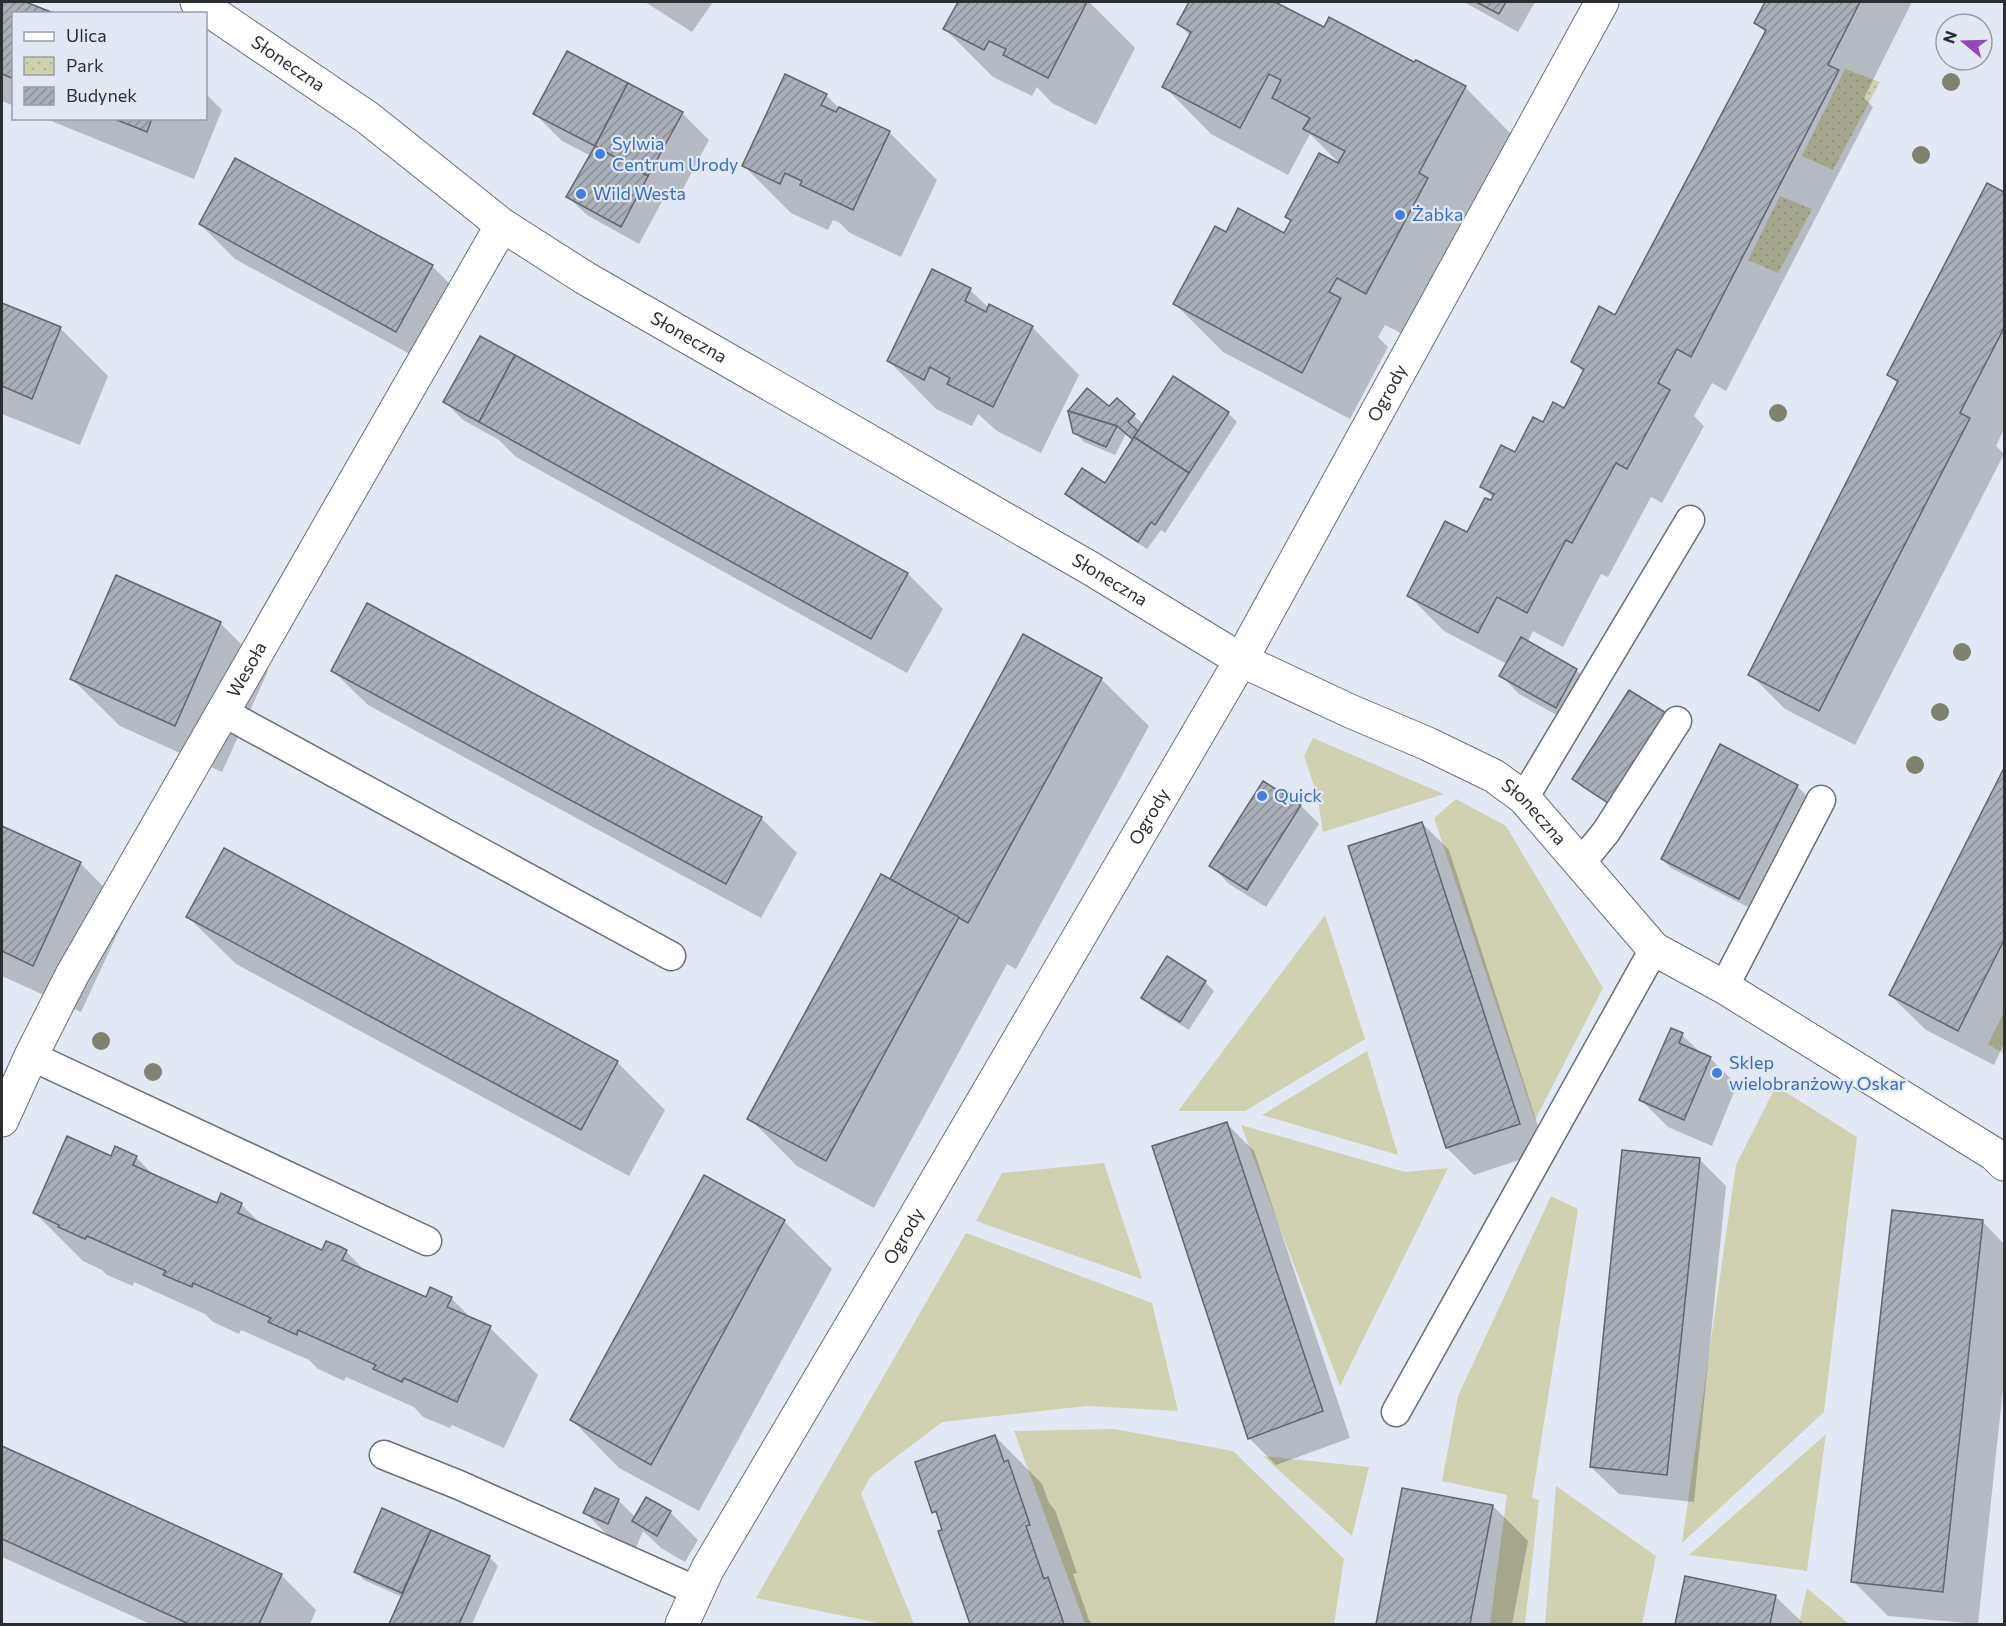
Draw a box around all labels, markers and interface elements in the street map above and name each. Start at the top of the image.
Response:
legend [12,12,207,120]
north arrow [1934,12,1994,72]
text: Ulica [66,24,107,46]
text: N [1938,28,1960,46]
street label: Słoneczna [248,30,330,96]
text: Park [66,54,104,76]
text: Budynek [66,84,137,106]
place label: Sylwia Centrum Urody [612,132,738,175]
marker: Sylwia Centrum Urody [593,147,607,161]
place label: Wild Westa [593,182,686,204]
marker: Wild Westa [574,187,588,201]
place label: Żabka [1412,203,1463,225]
marker: Żabka [1393,208,1407,222]
street label: Słoneczna [647,306,731,367]
street label: Ogrody [1362,360,1411,425]
street label: Słoneczna [1069,548,1152,610]
street label: Wesoła [222,637,271,701]
street label: Słoneczna [1498,773,1571,849]
street label: Ogrody [1123,784,1174,849]
place label: Quick [1274,784,1322,806]
marker: Quick [1255,789,1269,803]
place label: Sklep wielobranżowy Oskar [1729,1051,1906,1094]
marker: Sklep wielobranżowy Oskar [1710,1066,1724,1080]
street label: Ogrody [878,1204,928,1268]

